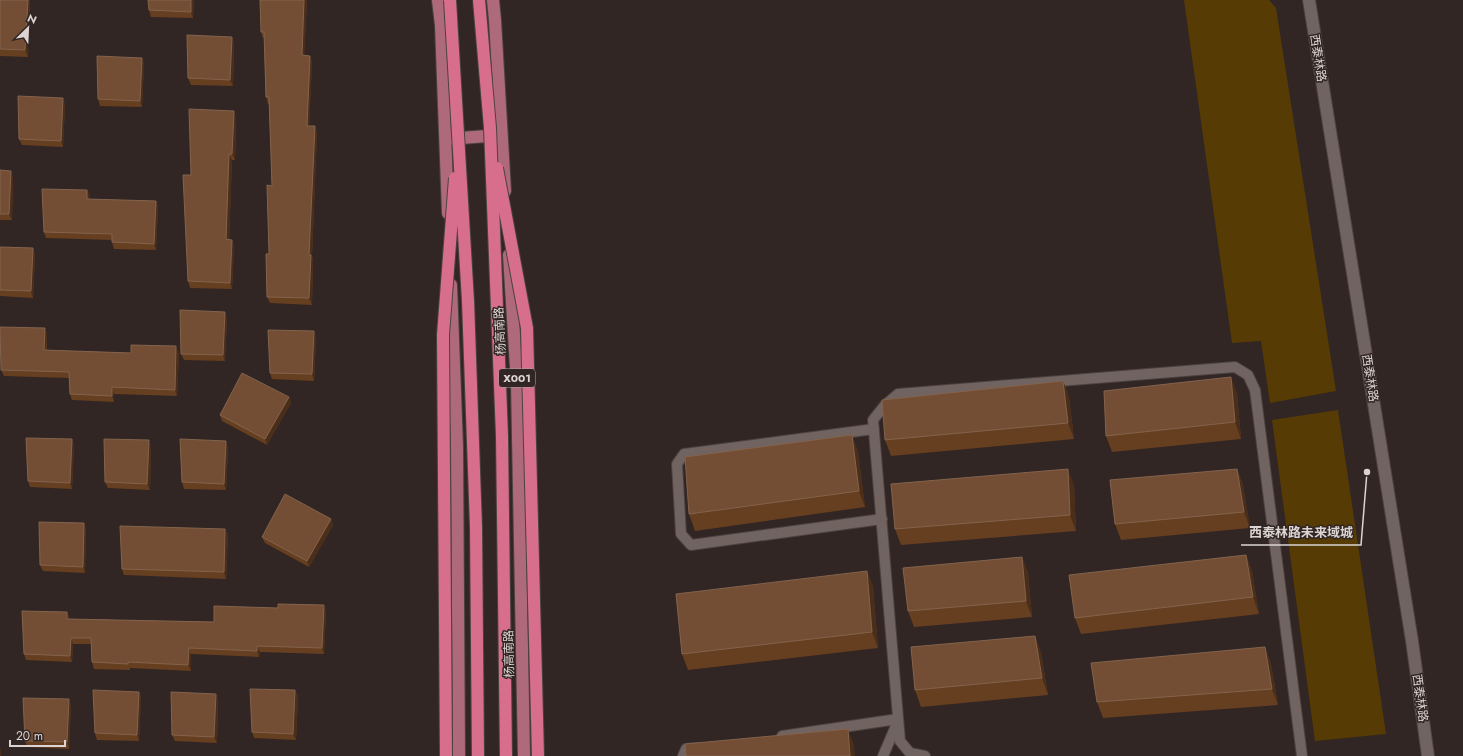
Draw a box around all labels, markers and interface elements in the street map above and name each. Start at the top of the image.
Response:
north arrow [8,8,48,48]
text: N [25,10,39,28]
street label: 西泰林路 [1305,33,1331,83]
street label: 杨高南路 [490,307,510,355]
street label: 西泰林路 [1357,353,1383,403]
road number: X001 [499,369,535,387]
callout: 西泰林路未来域城 [1241,520,1361,545]
text: 西泰林路未来域城 [1249,523,1353,542]
street label: 杨高南路 [500,630,518,678]
street label: 西泰林路 [1408,673,1432,723]
scale bar [10,722,65,748]
text: 20 m [16,727,43,745]

